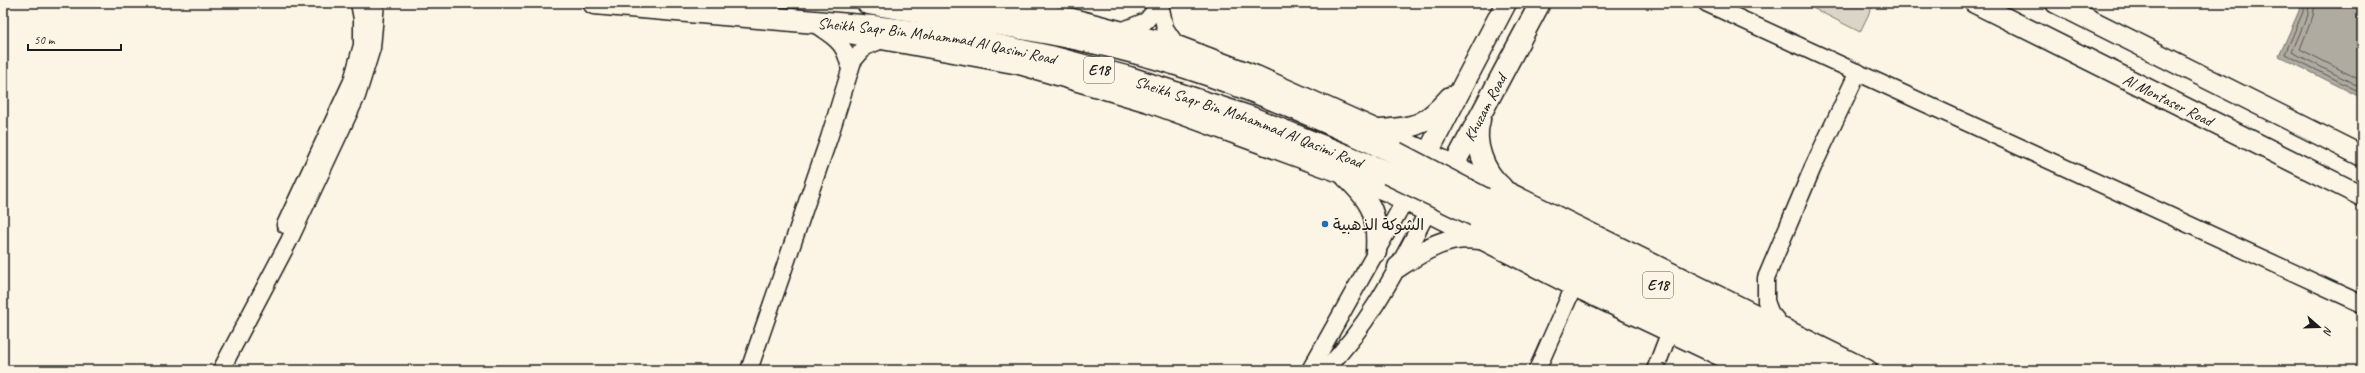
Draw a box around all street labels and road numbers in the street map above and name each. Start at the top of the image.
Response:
street label: Sheikh Saqr Bin Mohammad Al Qasimi Road [817,13,1061,70]
road number: E18 [1084,57,1114,83]
street label: Khuzam Road [1459,68,1513,145]
street label: Al Montaser Road [2120,70,2219,132]
street label: Sheikh Saqr Bin Mohammad Al Qasimi Road [1132,72,1368,174]
road number: E18 [1643,272,1673,298]

